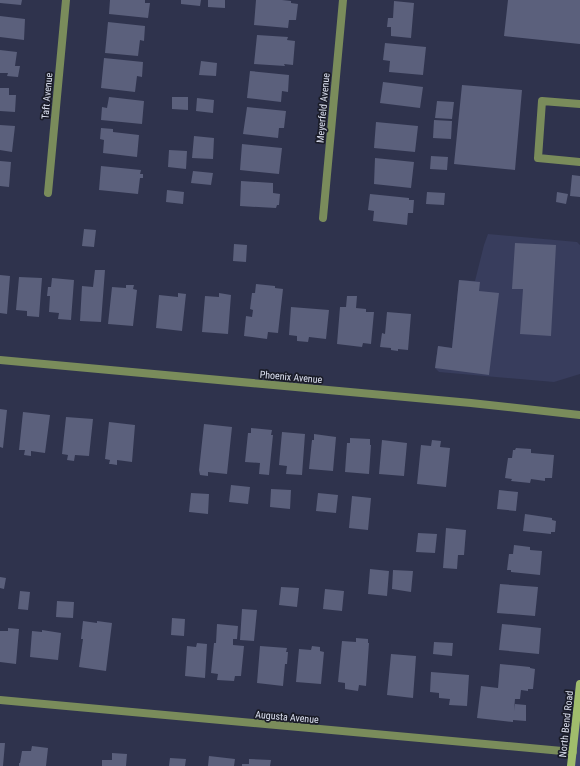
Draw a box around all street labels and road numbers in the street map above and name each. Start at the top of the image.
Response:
street label: Taft Avenue [39,72,55,120]
street label: Meyerfeld Avenue [314,72,332,143]
street label: Phoenix Avenue [259,369,323,385]
street label: North Bend Road [557,690,575,758]
street label: Augusta Avenue [255,709,320,725]

